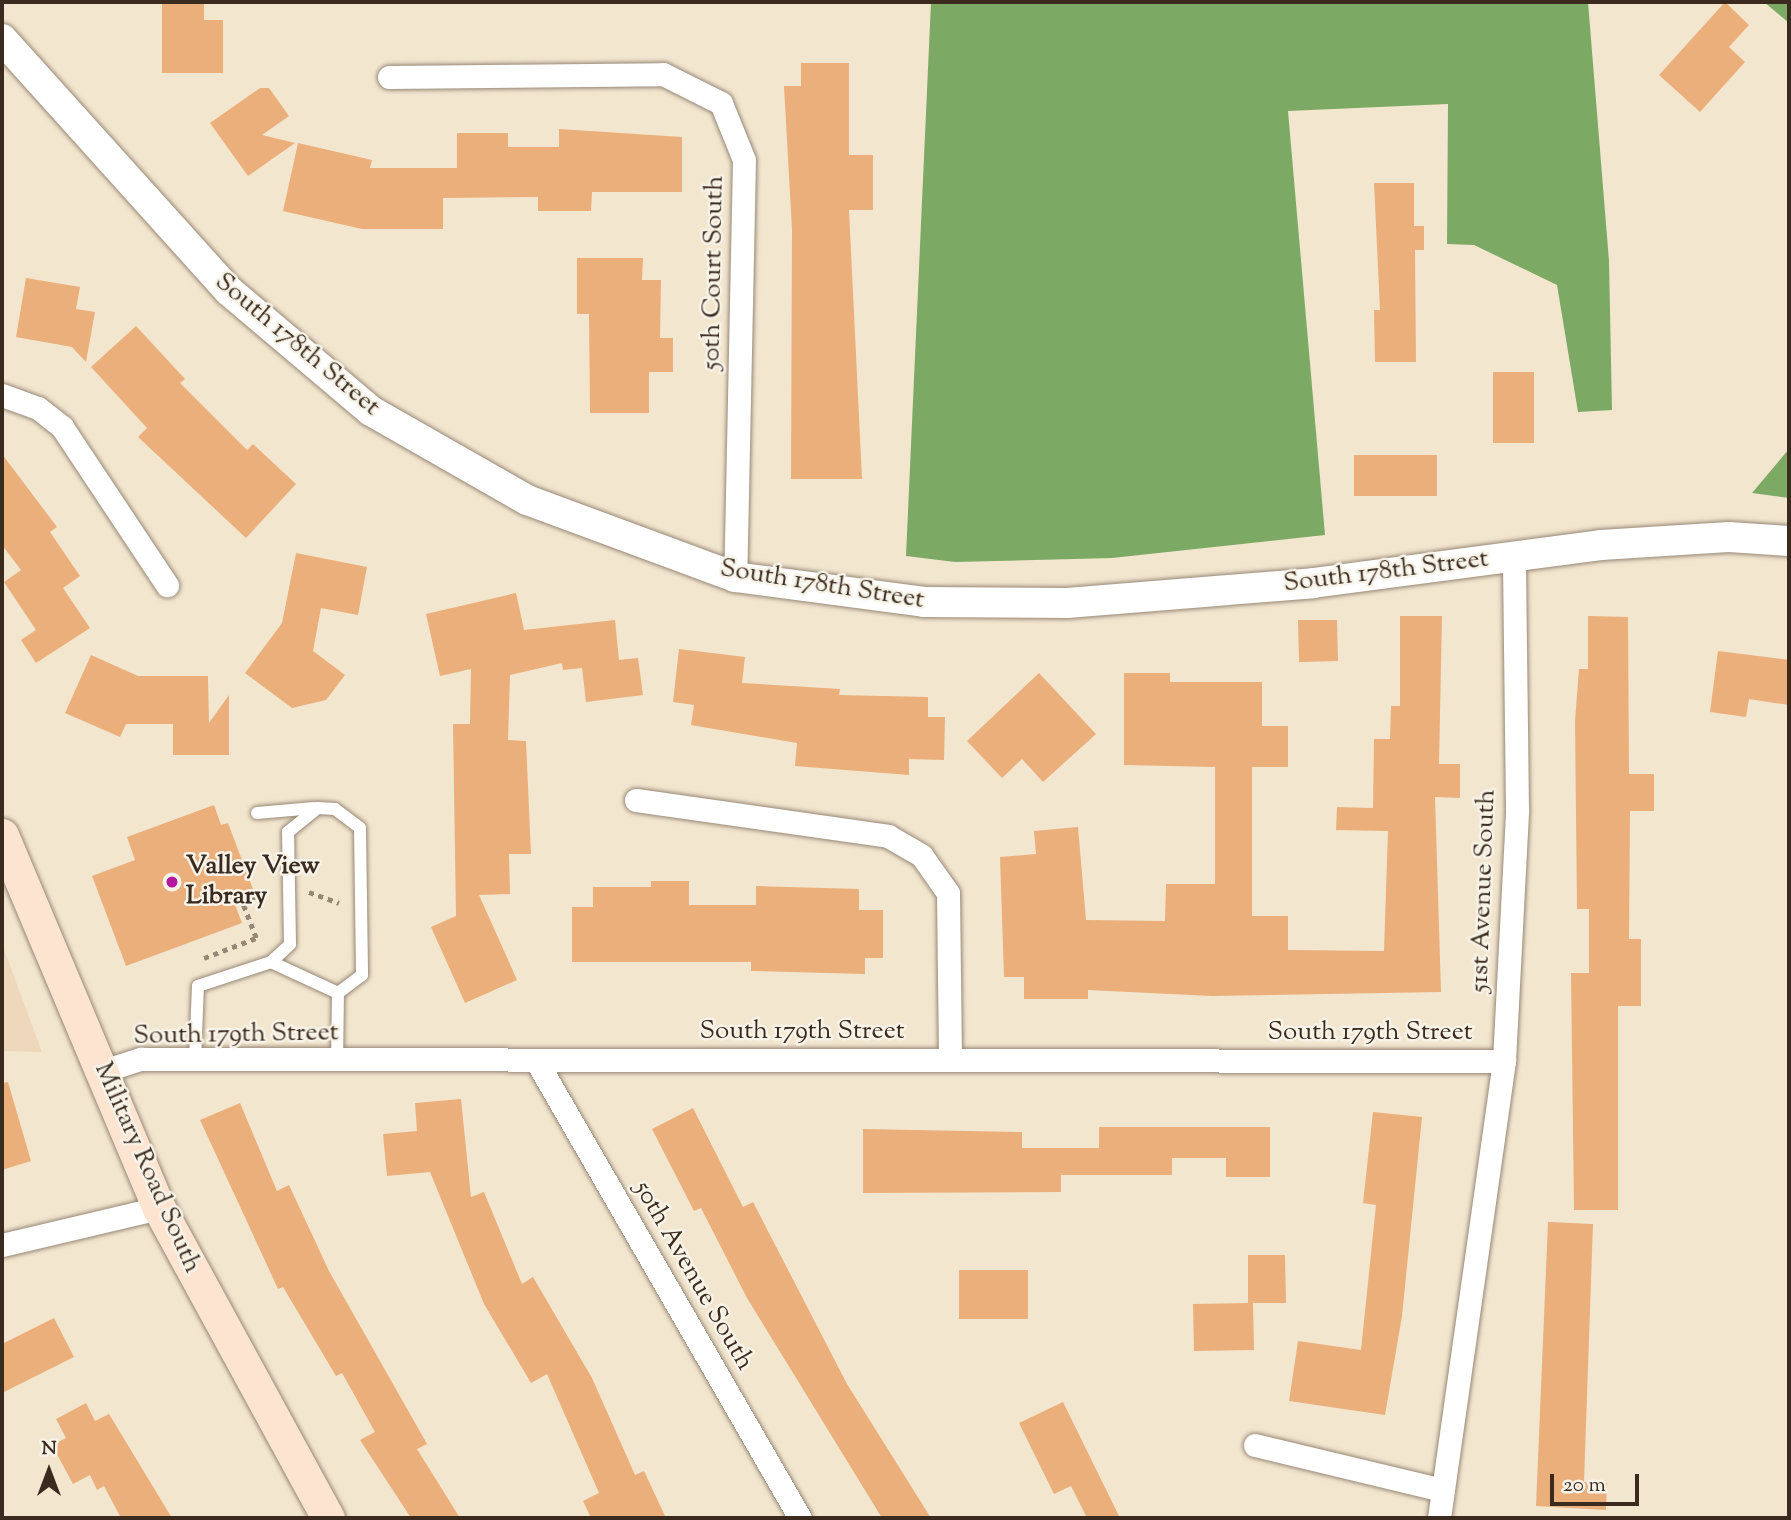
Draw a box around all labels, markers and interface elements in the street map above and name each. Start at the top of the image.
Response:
street label: 50th Court South [697,175,731,371]
street label: South 178th Street [208,267,386,423]
street label: South 178th Street [1282,544,1490,600]
street label: South 178th Street [718,553,926,617]
street label: 51st Avenue South [1465,789,1503,993]
place label: Valley View Library [186,851,320,912]
marker: Valley View Library [164,874,180,890]
street label: South 179th Street [699,1016,905,1048]
street label: South 179th Street [1267,1017,1473,1049]
street label: South 179th Street [133,1018,339,1052]
street label: Military Road South [87,1058,207,1278]
street label: 50th Avenue South [626,1176,760,1376]
north arrow [14,1436,84,1506]
text: N [41,1436,57,1463]
scale bar [1553,1460,1642,1504]
text: 20 m [1563,1471,1606,1501]

